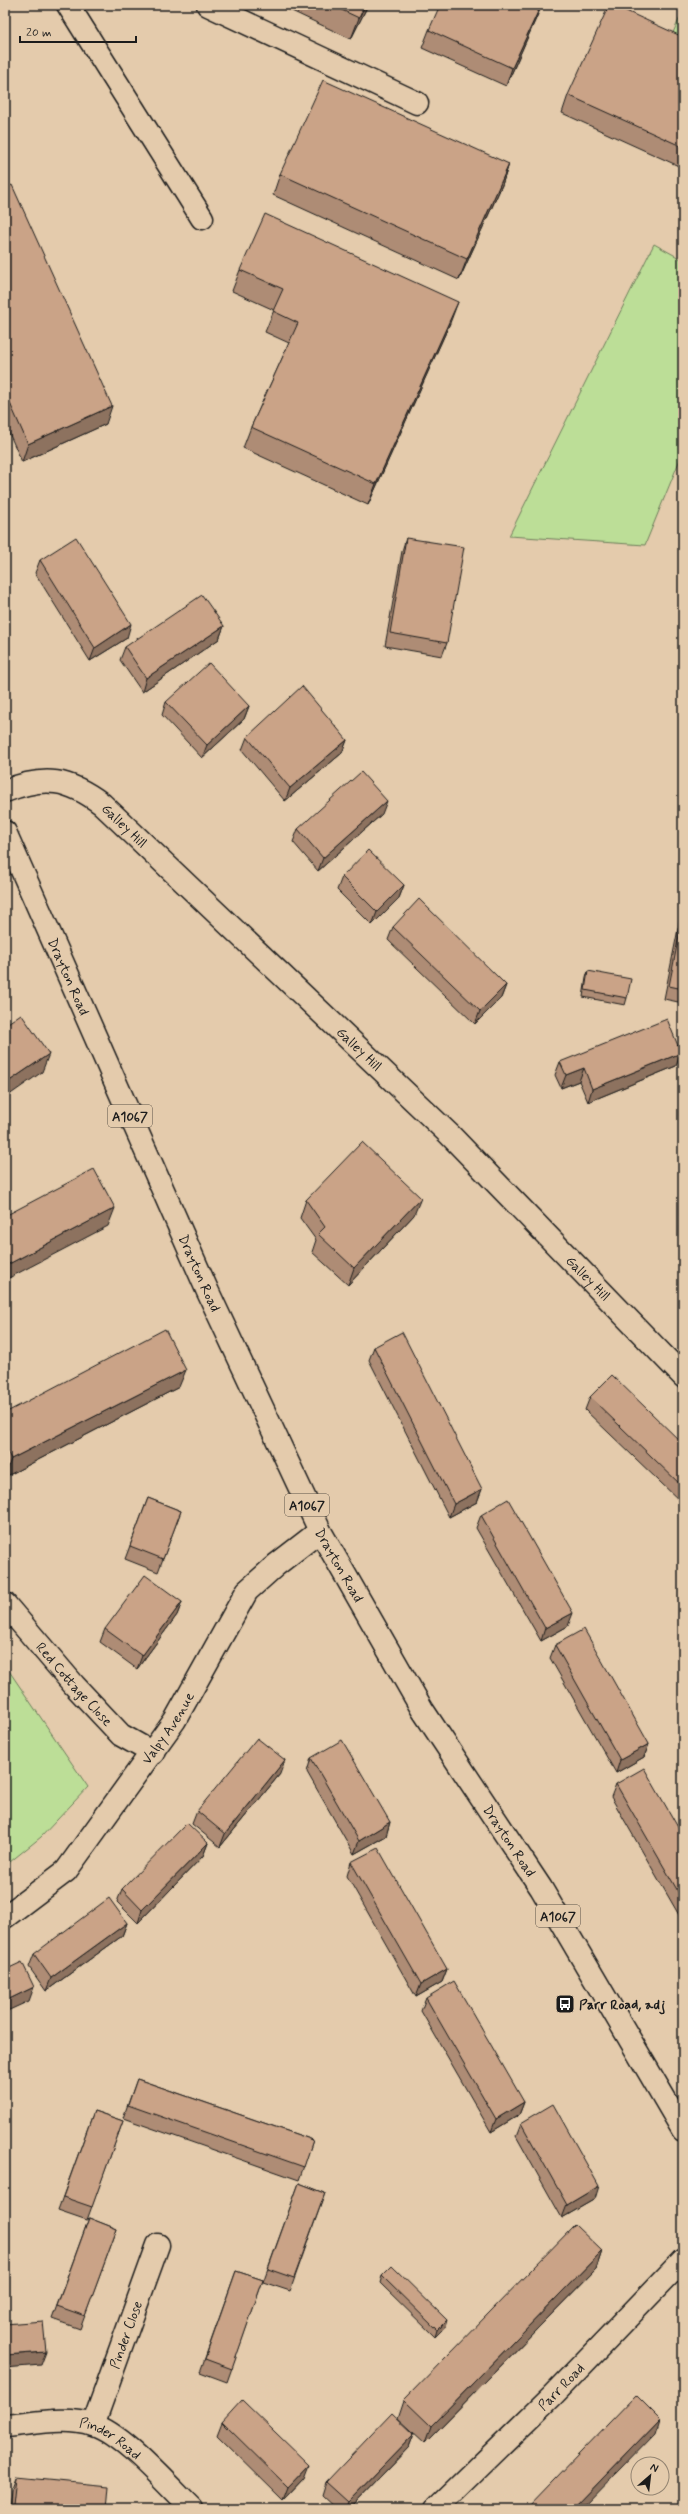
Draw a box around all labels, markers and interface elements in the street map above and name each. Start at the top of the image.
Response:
scale bar [20,18,136,44]
text: 20 m [26,25,52,41]
street label: Galley Hill [97,800,151,852]
street label: Drayton Road [43,935,93,1018]
street label: Galley Hill [332,1024,385,1076]
road number: A1067 [108,1105,152,1127]
street label: Drayton Road [174,1232,224,1315]
street label: Galley Hill [561,1252,614,1305]
road number: A1067 [285,1494,329,1516]
street label: Drayton Road [310,1525,367,1606]
street label: Red Cottage Close [32,1639,116,1730]
street label: Valpy Avenue [138,1689,199,1768]
street label: Drayton Road [478,1802,539,1881]
road number: A1067 [536,1905,580,1927]
bus stop icon: Parr Road, adj [554,1993,576,2015]
place label: Parr Road, adj [579,1996,665,2015]
street label: Pinder Close [106,2299,147,2372]
street label: Parr Road [535,2360,589,2415]
street label: Pinder Road [78,2414,145,2464]
north arrow [630,2456,670,2496]
text: N [648,2460,661,2476]

